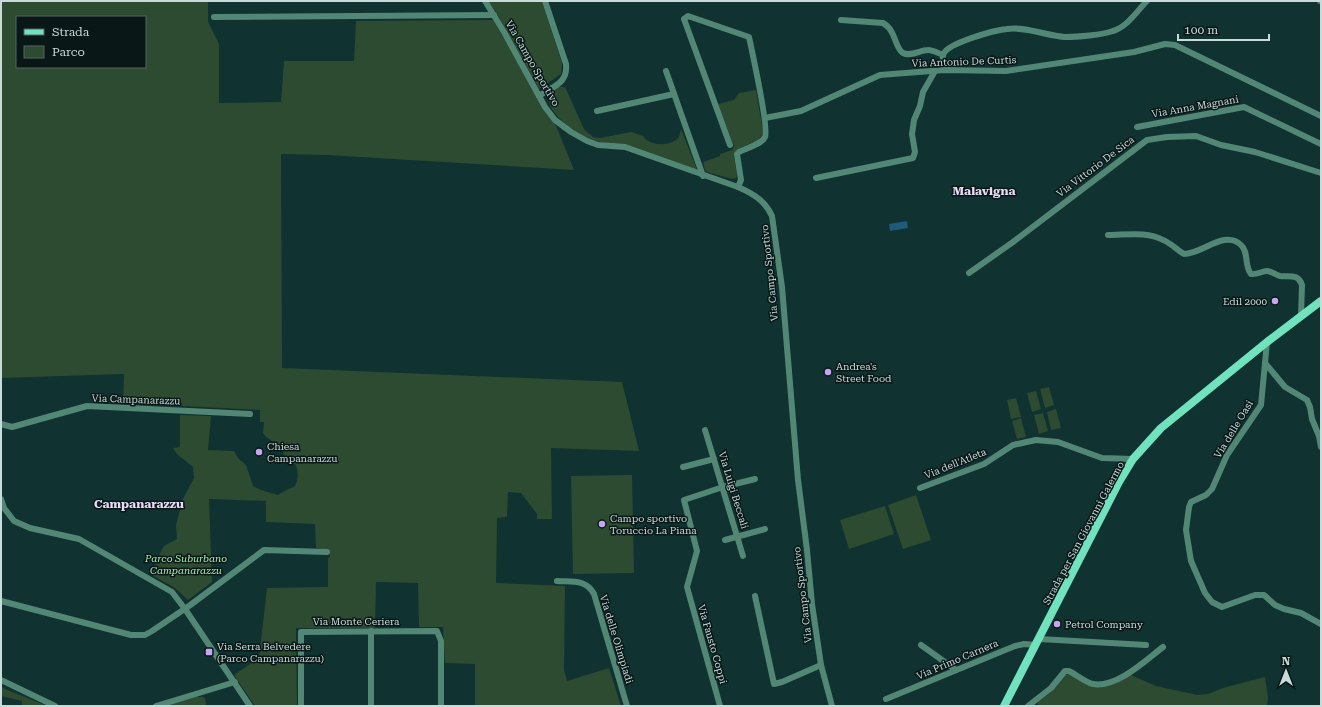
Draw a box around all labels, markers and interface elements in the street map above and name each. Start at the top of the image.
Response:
legend [16,16,146,68]
scale bar [1178,16,1269,42]
street label: Via Campo Sportivo [504,19,562,108]
text: 100 m [1184,23,1218,37]
text: Strada [52,25,90,39]
text: Parco [52,45,85,59]
street label: Via Antonio De Curtis [911,54,1017,69]
street label: Via Anna Magnani [1151,93,1239,120]
street label: Via Vittorio De Sica [1054,133,1137,199]
district label: Malavigna [952,184,1016,198]
street label: Via Campo Sportivo [759,224,780,322]
place label: Edil 2000 [1223,296,1267,307]
marker: Edil 2000 [1270,296,1280,306]
place label: Andrea's Street Food [836,361,892,384]
marker: Andrea's Street Food [823,367,833,377]
street label: Via Campanarazzu [91,392,181,407]
street label: Via delle Oasi [1212,398,1255,460]
place label: Chiesa Campanarazzu [267,441,338,464]
street label: Via dell'Atleta [923,446,988,481]
marker: Chiesa Campanarazzu [254,447,264,457]
street label: Via Luigi Beccali [717,450,751,530]
street label: Strada per San Giovanni Galermo [1041,460,1126,607]
district label: Campanarazzu [94,497,184,511]
place label: Campo sportivo Toruccio La Piana [610,513,697,536]
marker: Campo sportivo Toruccio La Piana [597,519,607,529]
street label: Via Campo Sportivo [791,546,814,644]
park label: Parco Suburbano Campanarazzu [144,553,227,576]
street label: Via delle Olimpiadi [598,593,635,685]
street label: Via Fausto Coppi [696,603,729,685]
street label: Via Monte Ceriera [313,616,400,627]
marker: Petrol Company [1052,619,1062,629]
place label: Petrol Company [1065,619,1143,630]
street label: Via Primo Carnera [915,637,1000,682]
place label: Via Serra Belvedere (Parco Campanarazzu) [217,641,324,664]
marker: Via Serra Belvedere (Parco Campanarazzu) [204,647,214,657]
north arrow [1266,651,1306,691]
text: N [1282,655,1291,668]

